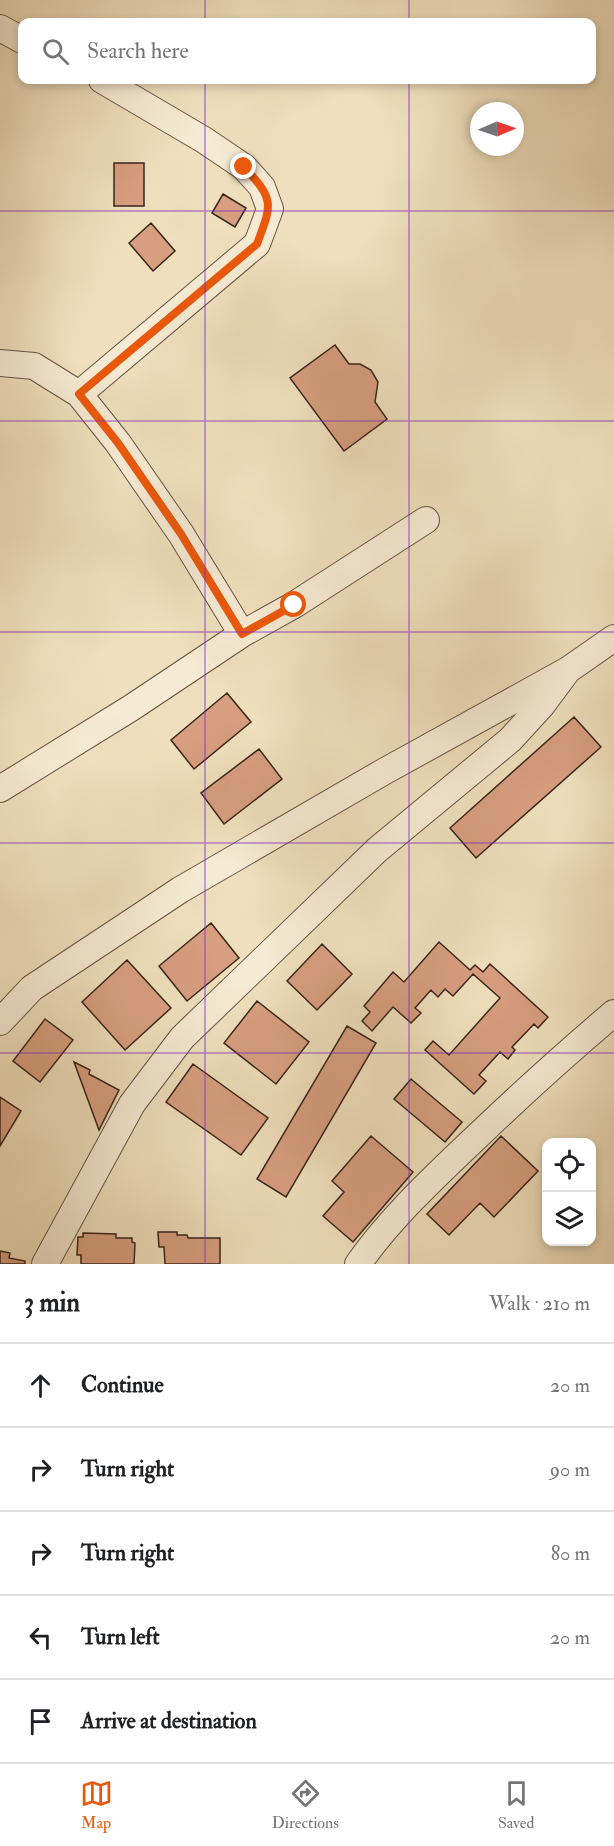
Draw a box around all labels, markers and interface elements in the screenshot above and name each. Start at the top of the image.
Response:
search box [18,18,596,84]
icon: search [39,35,72,68]
text: Search here [87,37,189,65]
north arrow [470,102,524,156]
route end [230,153,256,179]
route start [280,591,306,617]
map controls [542,1138,596,1246]
button: locate [542,1138,596,1192]
button: layers [542,1192,596,1246]
text: 3 min [24,1287,80,1319]
text: Walk · 210 m [489,1291,590,1316]
icon: ahead [24,1369,57,1402]
text: Continue [81,1371,164,1399]
text: 20 m [550,1373,590,1398]
icon: right [24,1453,57,1486]
text: Turn right [81,1455,174,1483]
text: 90 m [550,1457,590,1482]
icon: right [24,1537,57,1570]
text: Turn right [81,1539,174,1567]
text: 80 m [551,1541,590,1566]
icon: left [24,1621,57,1654]
text: Turn left [81,1623,160,1651]
text: 20 m [550,1625,590,1650]
icon: arrive [24,1705,57,1738]
text: Arrive at destination [81,1707,257,1735]
tab: Map [80,1777,113,1833]
tab: Directions [272,1777,339,1833]
tab: Saved [498,1777,534,1833]

